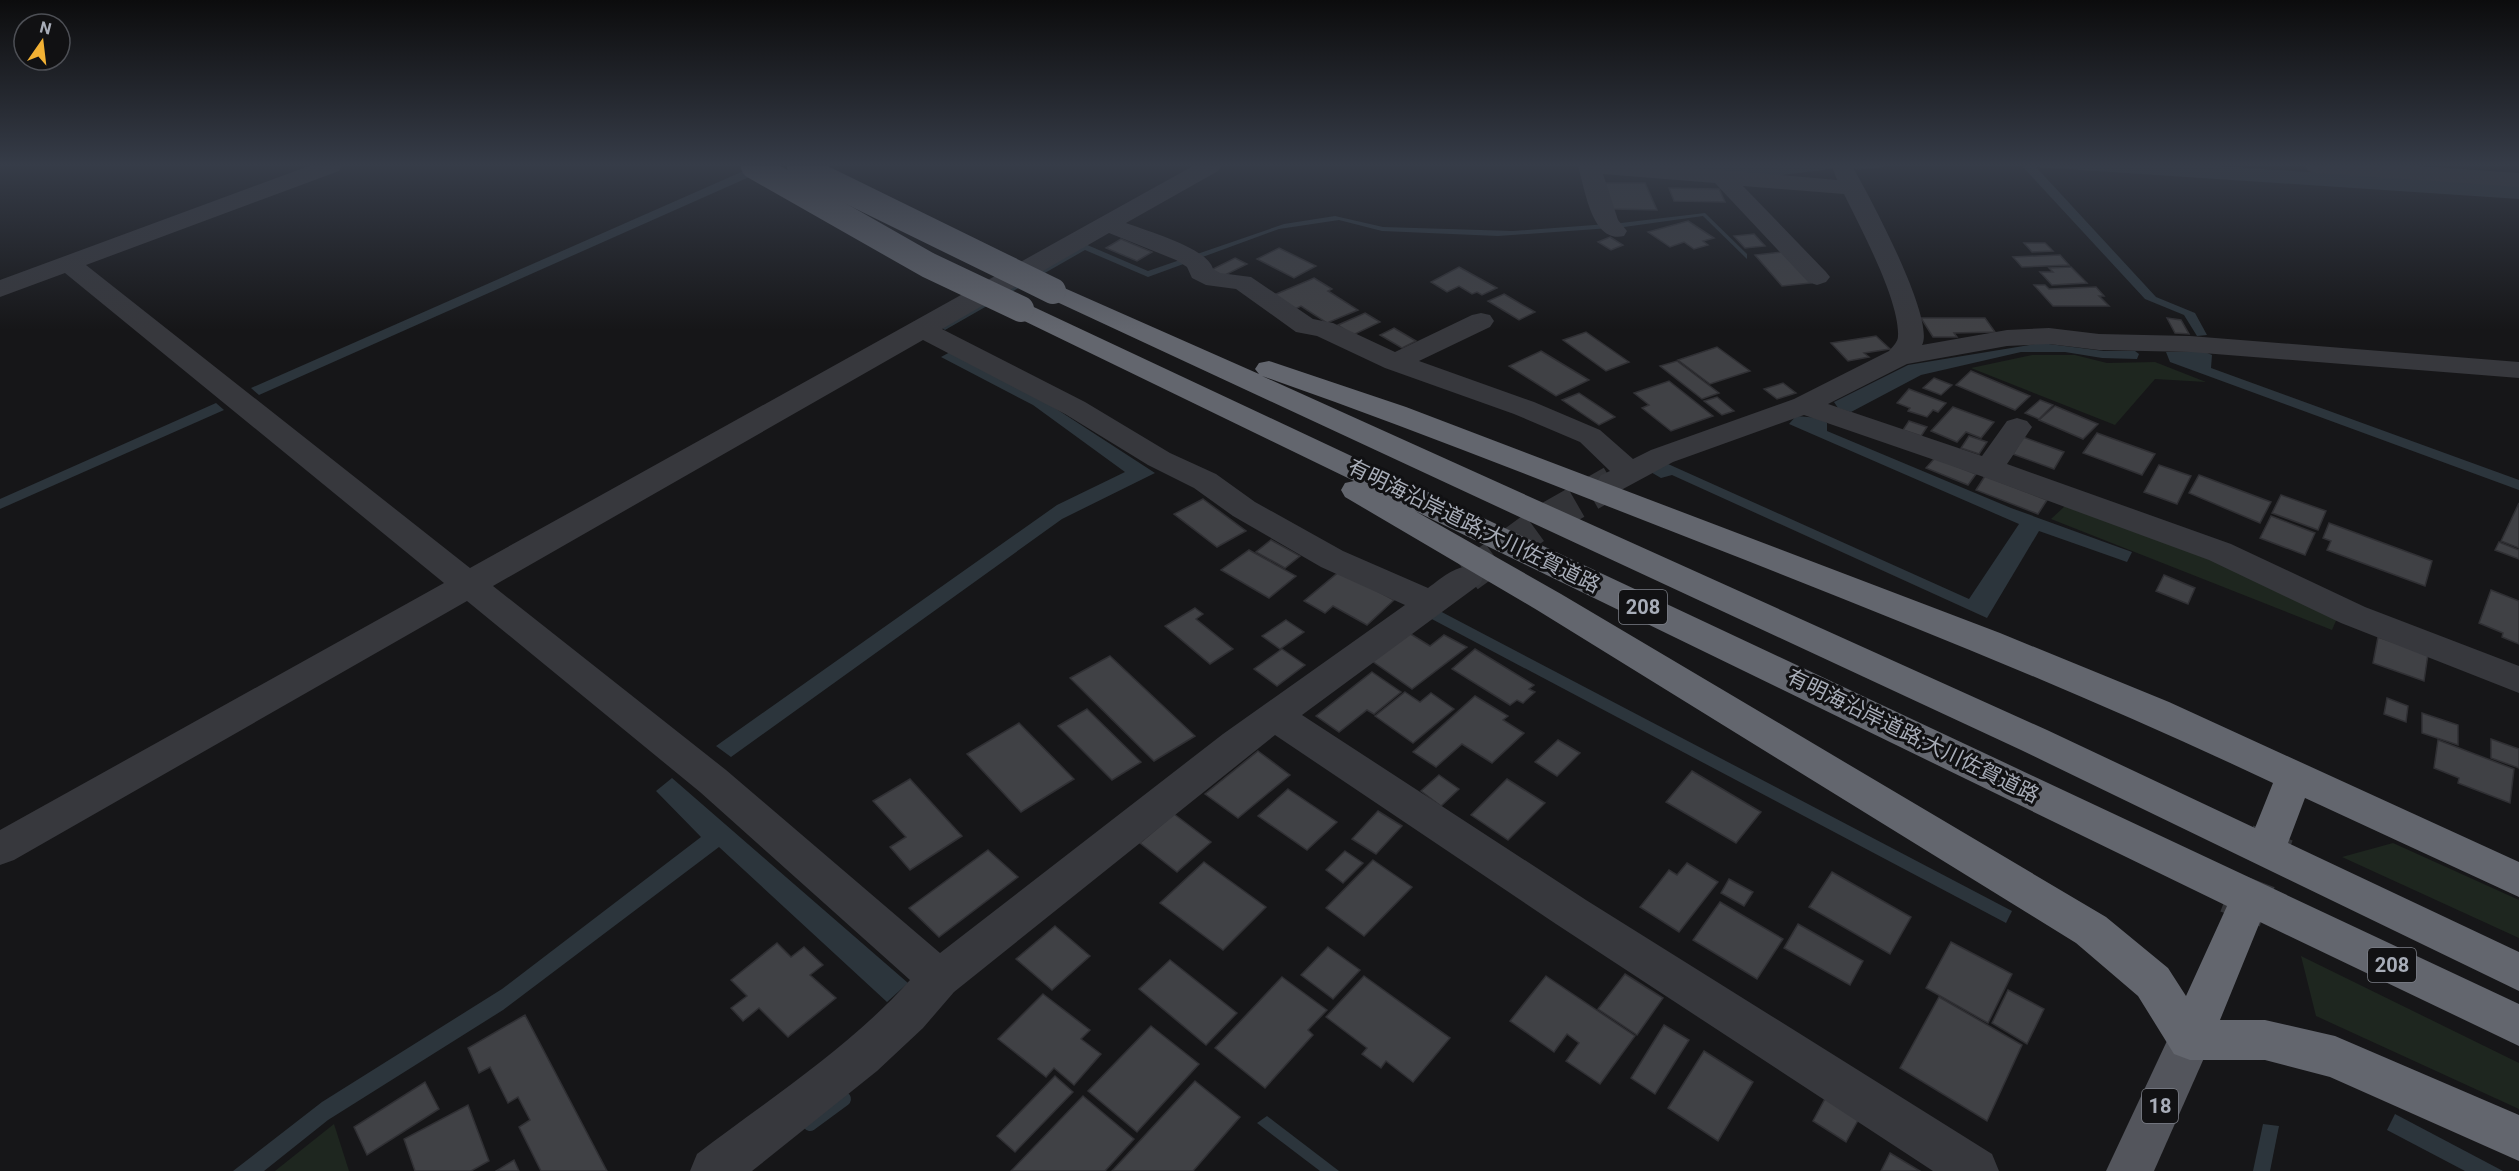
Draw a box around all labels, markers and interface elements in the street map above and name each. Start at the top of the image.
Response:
north arrow [12,12,72,72]
text: N [38,17,53,39]
street label: 有明海沿岸道路;大川佐賀道路 [1344,454,1604,598]
road number: 208 [1619,590,1667,624]
street label: 有明海沿岸道路;大川佐賀道路 [1783,664,2043,808]
road number: 208 [2368,948,2416,982]
road number: 18 [2142,1089,2178,1123]

